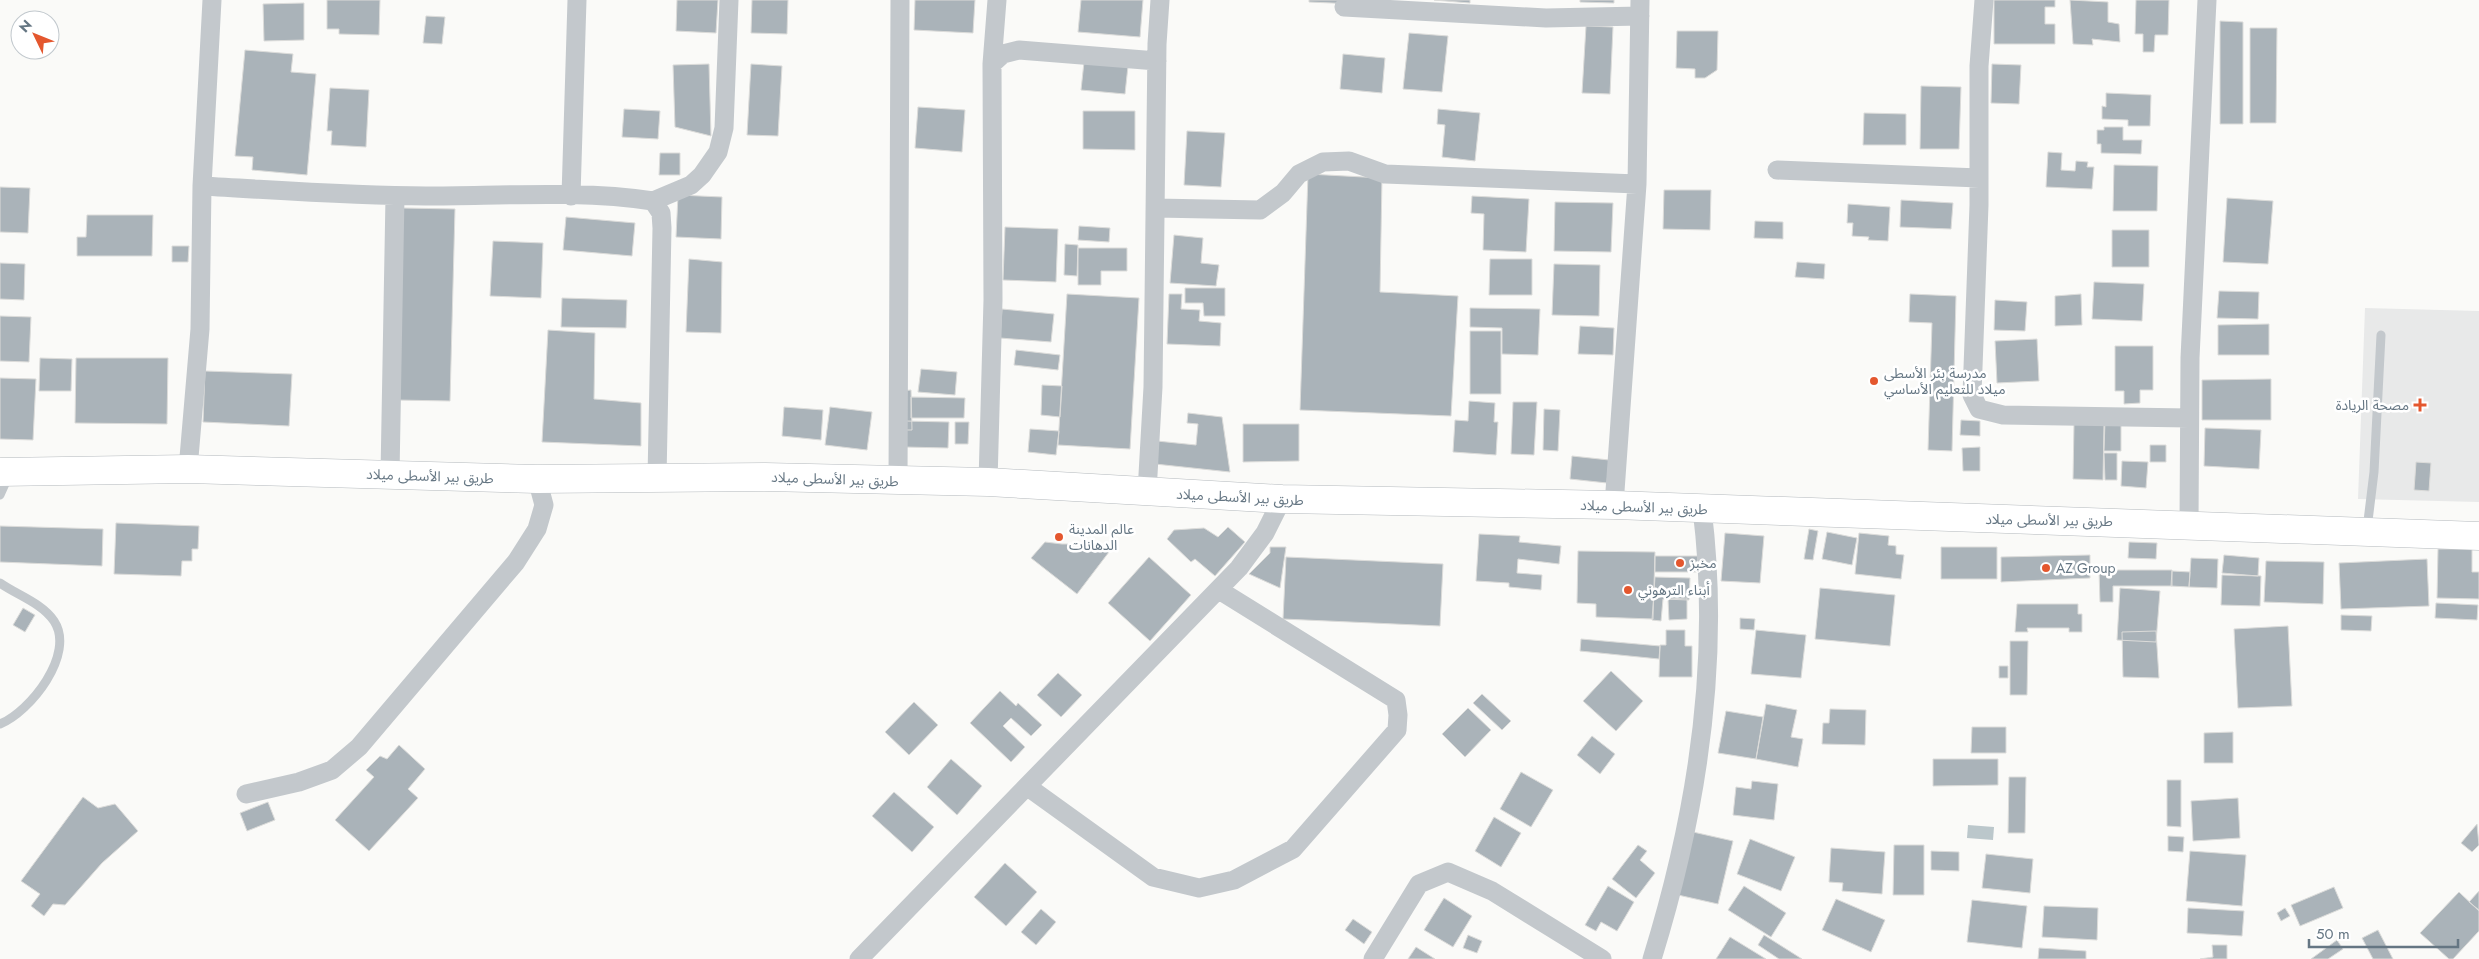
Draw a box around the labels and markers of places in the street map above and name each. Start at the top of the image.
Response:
place label: مدرسة بئر الأسطى ميلاد للتعليم الأساسي [1884,363,2006,400]
marker: مدرسة بئر الأسطى ميلاد للتعليم الأساسي [1868,375,1880,387]
place label: مصحة الريادة [2336,395,2409,415]
marker: مصحة الريادة [2413,398,2427,412]
place label: عالم المدينة الدهانات [1069,519,1134,555]
marker: عالم المدينة الدهانات [1053,531,1065,543]
place label: مخبز [1689,553,1717,573]
marker: مخبز [1674,557,1686,569]
place label: AZ Group [2056,558,2116,578]
marker: AZ Group [2040,562,2052,574]
place label: أبناء الترهوني [1638,580,1710,601]
marker: أبناء الترهوني [1622,584,1634,596]

